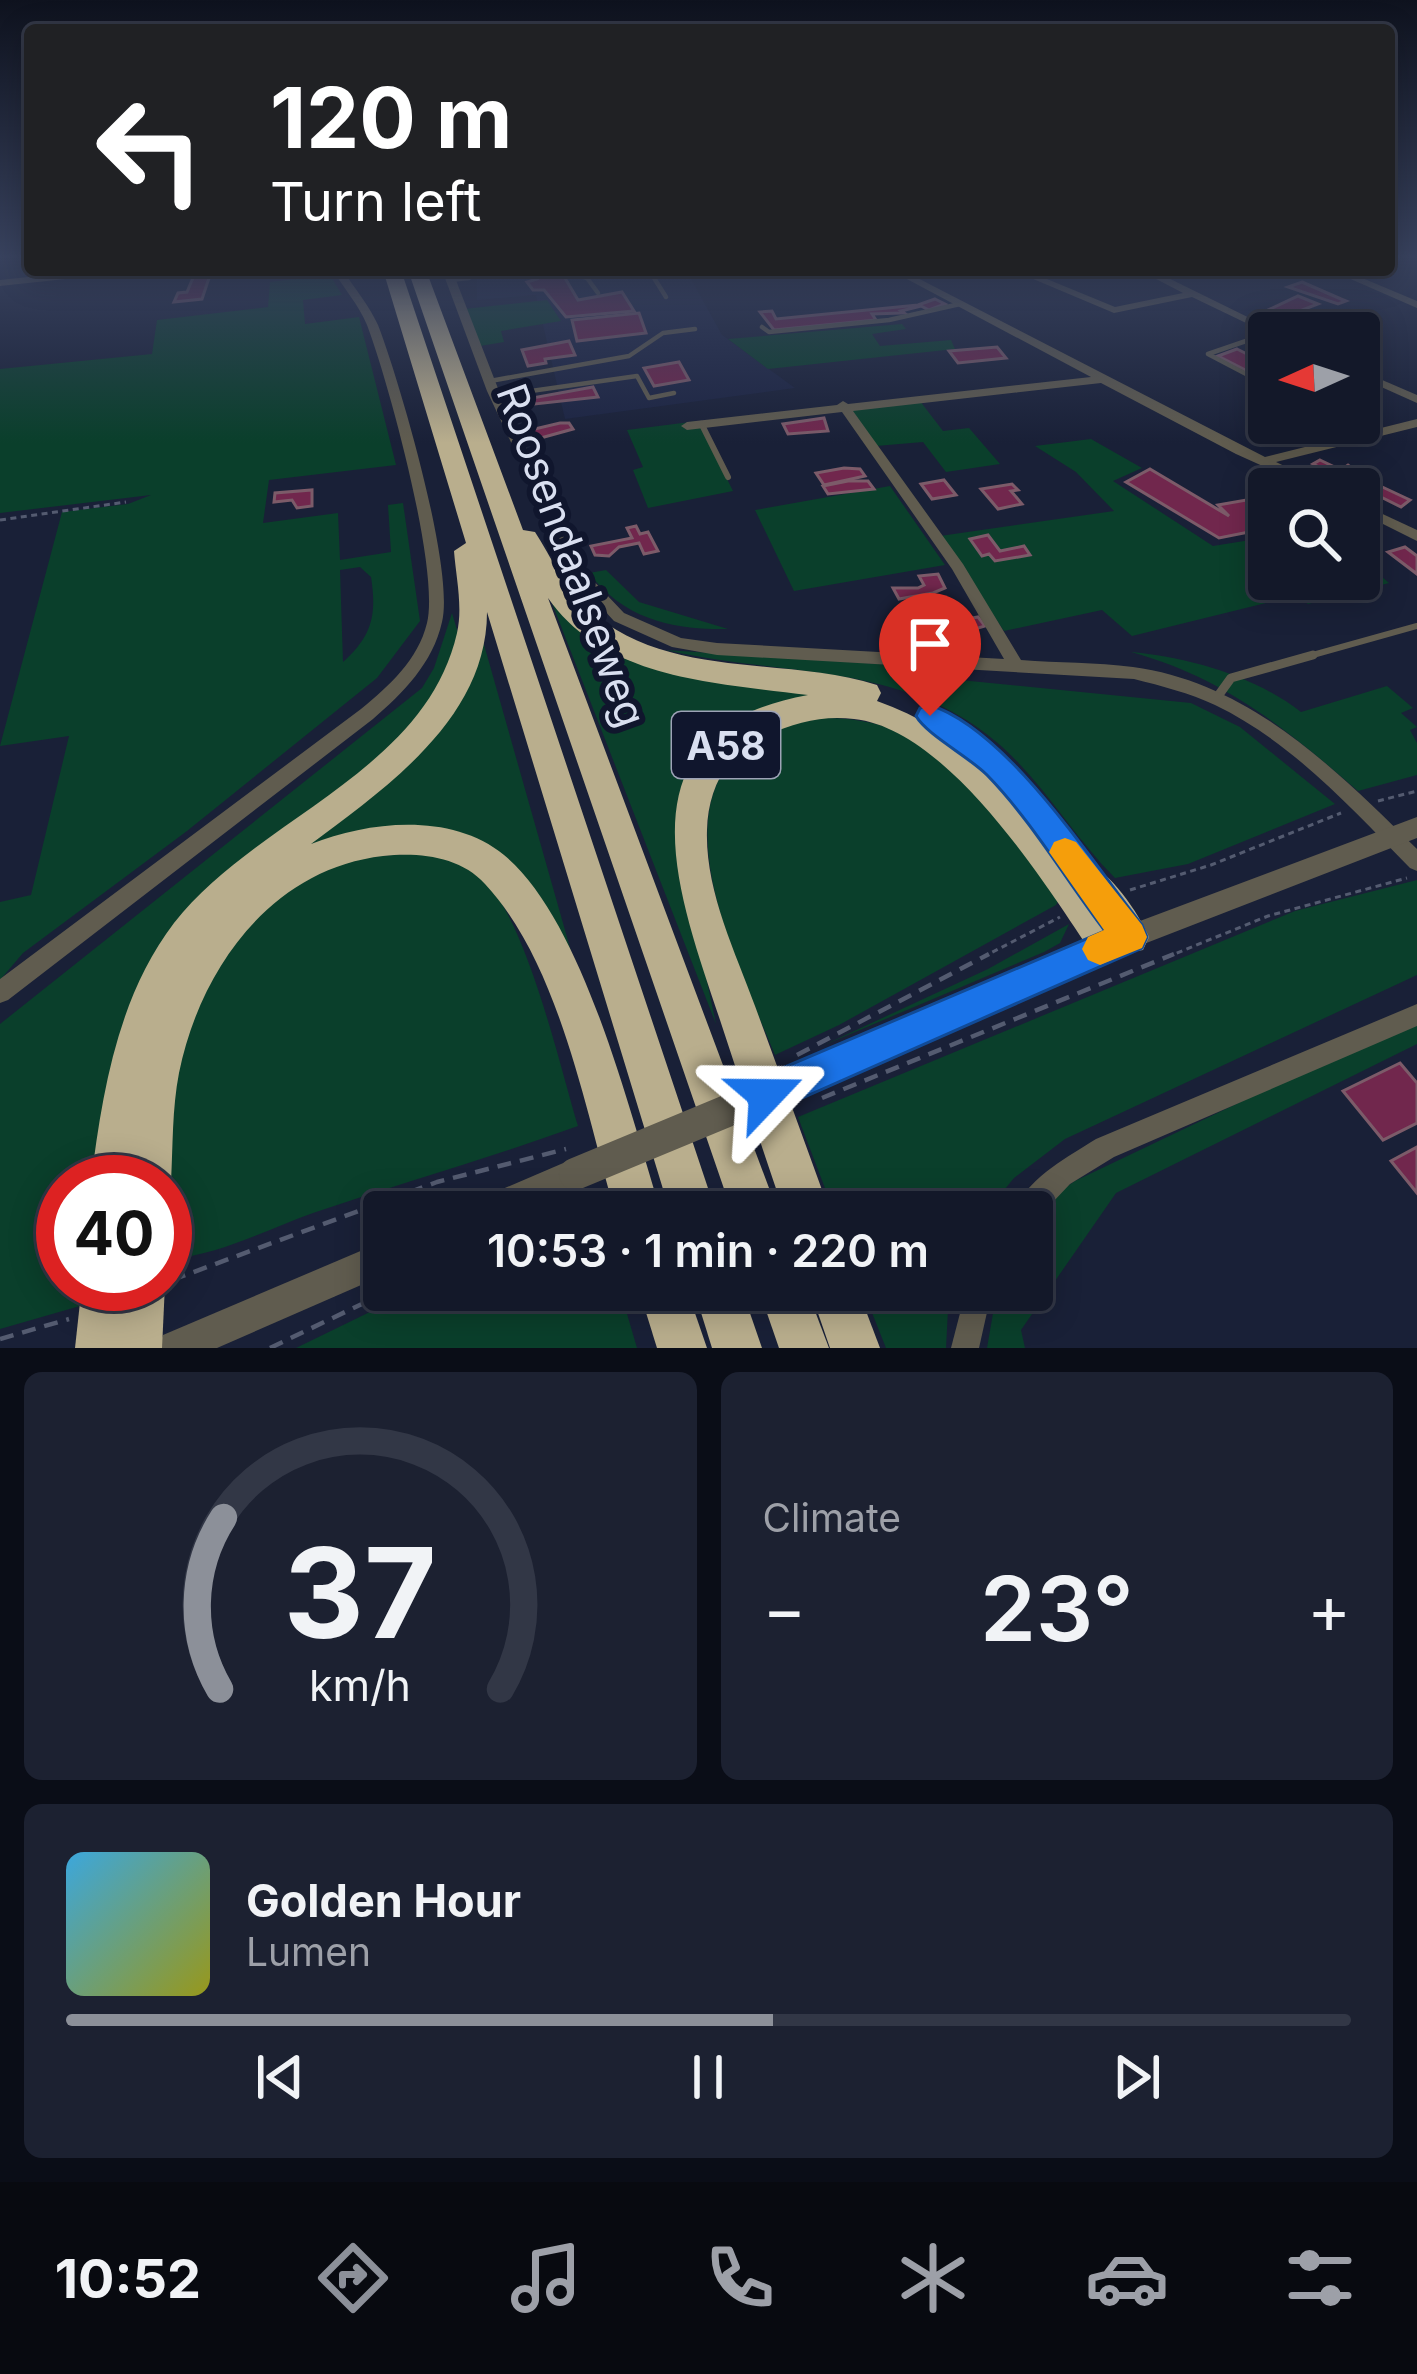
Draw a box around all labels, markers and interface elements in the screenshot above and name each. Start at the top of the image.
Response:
text: 120 m [270,67,512,168]
icon: left [72,72,228,228]
text: Turn left [270,169,481,234]
north arrow [1248,312,1380,444]
map controls [1248,312,1380,600]
street label: Roosendaalseweg [486,377,658,733]
button: search [1248,468,1380,600]
pin [879,593,981,716]
icon: arrive [897,611,963,677]
road number: A58 [672,712,780,778]
position arrow [703,1032,829,1158]
speed limit sign: 40 [36,1155,192,1311]
text: 10:53 · 1 min · 220 m [487,1223,929,1278]
text: Climate [763,1494,901,1541]
text: 37 [284,1517,437,1668]
text: 23° [980,1554,1134,1663]
text: − [763,1569,806,1649]
text: + [1307,1569,1351,1649]
text: km/h [309,1659,411,1711]
text: Golden Hour [246,1873,521,1928]
text: Lumen [246,1928,371,1975]
icon: previous [247,2044,313,2110]
icon: pause [675,2044,741,2110]
icon: next [1104,2044,1170,2110]
icon: directions [311,2236,395,2320]
icon: music [504,2236,588,2320]
icon: phone [698,2236,782,2320]
icon: climate [891,2236,975,2320]
icon: car [1085,2236,1169,2320]
icon: filters [1278,2236,1362,2320]
text: 10:52 [55,2246,201,2311]

